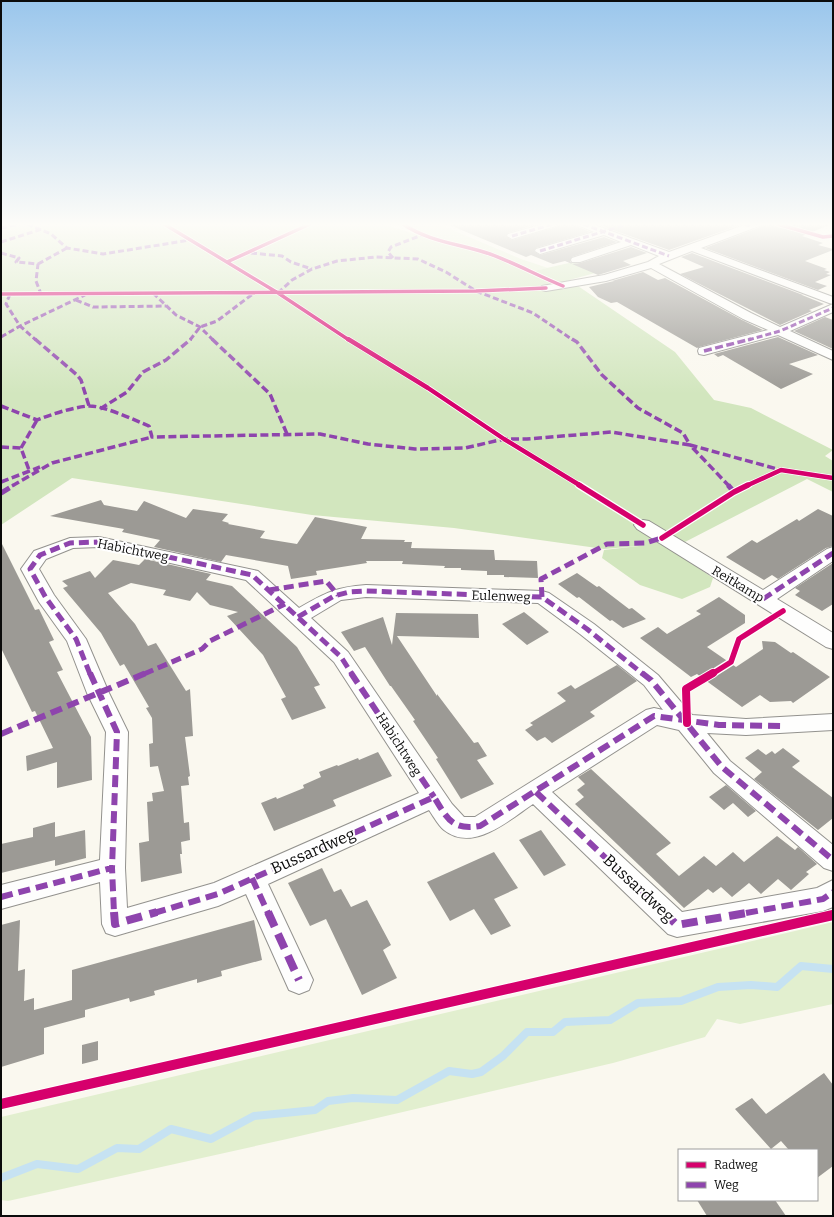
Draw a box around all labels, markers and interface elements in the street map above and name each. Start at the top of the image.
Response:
street label: Habichtweg [96,536,170,564]
street label: Reitkamp [709,563,767,606]
street label: Eulenweg [471,587,531,605]
street label: Habichtweg [373,710,425,778]
street label: Bussardweg [268,824,358,878]
street label: Bussardweg [600,850,678,926]
legend [678,1149,818,1201]
text: Radweg [714,1158,758,1172]
text: Weg [714,1178,739,1192]

